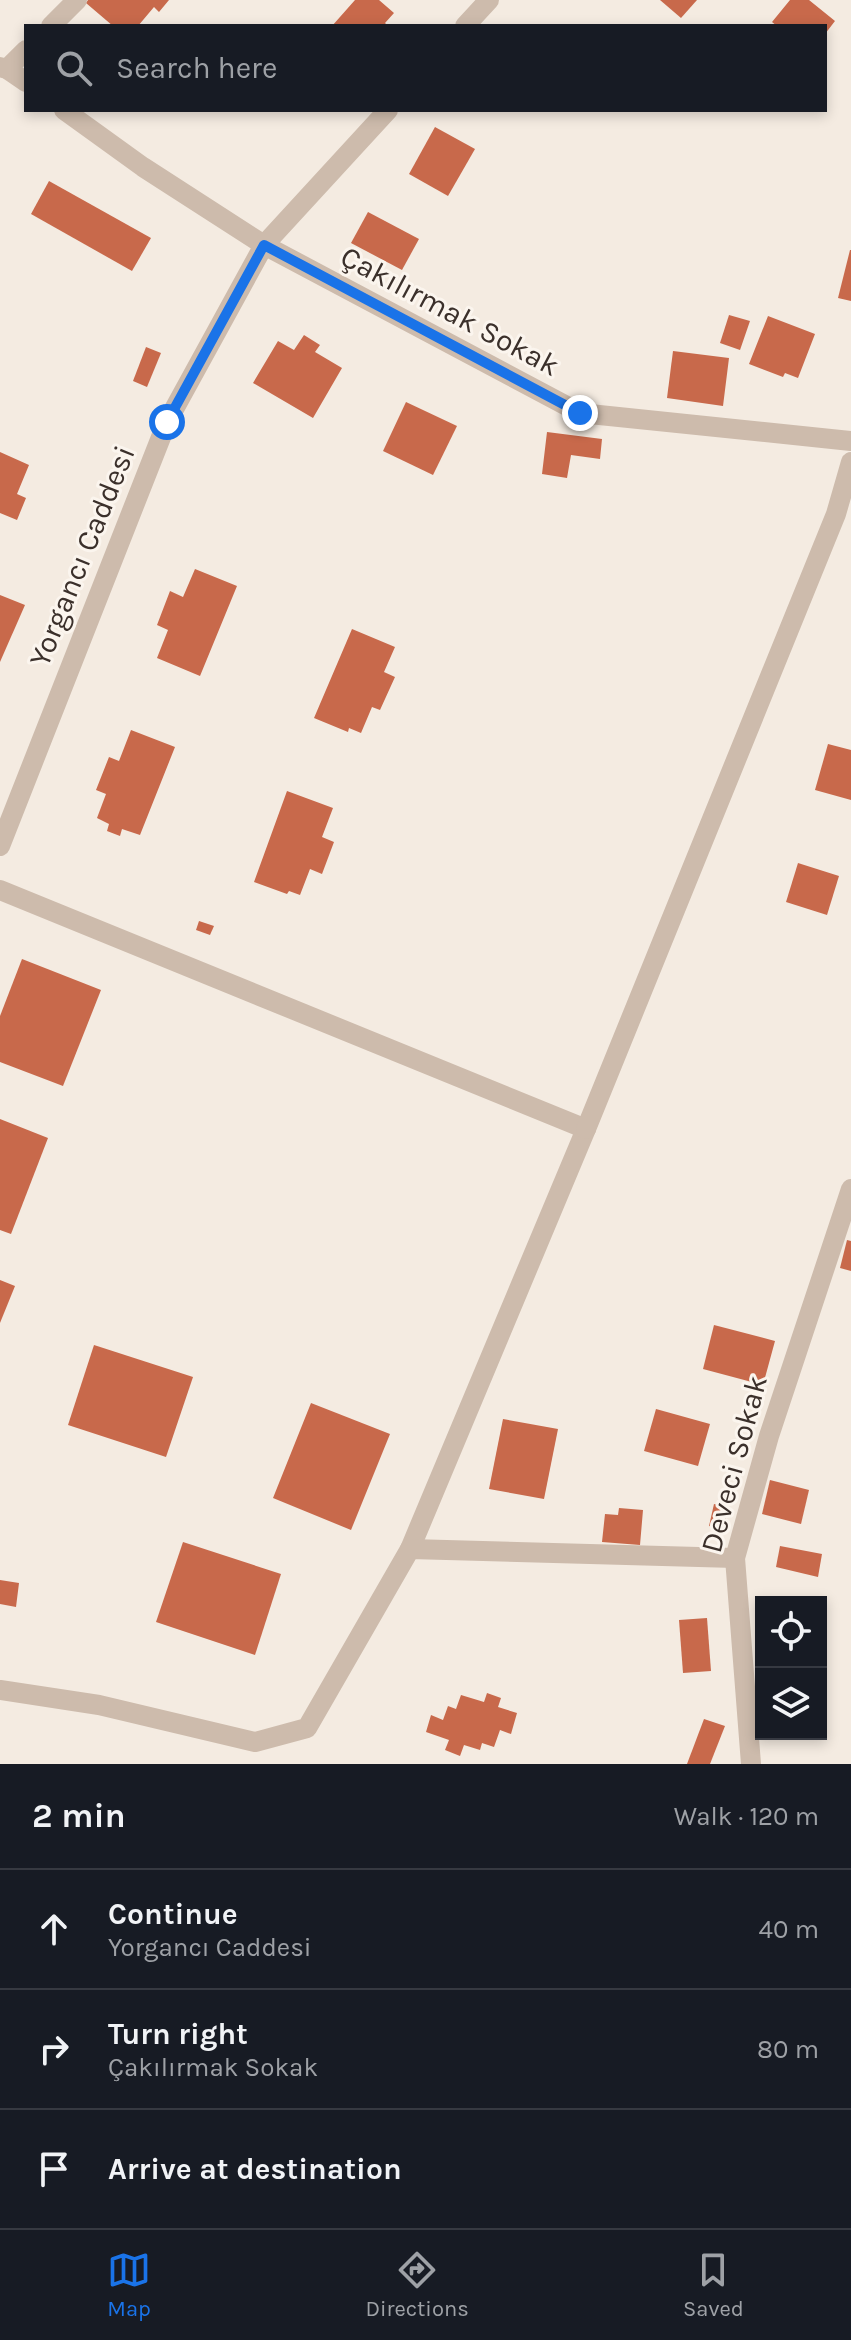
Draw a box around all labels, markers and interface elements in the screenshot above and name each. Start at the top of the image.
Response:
search box [24,24,827,112]
icon: search [52,46,96,90]
text: Search here [116,50,277,86]
street label: Çakılırmak Sokak [335,238,565,384]
route end [562,395,598,431]
route start [149,404,185,440]
street label: Yorgancı Caddesi [21,440,143,672]
street label: Deveci Sokak [693,1371,775,1557]
map controls [755,1596,827,1740]
button: locate [755,1596,827,1668]
button: layers [755,1668,827,1740]
text: 2 min [32,1796,126,1836]
text: Walk · 120 m [674,1801,819,1832]
text: Continue [108,1896,238,1932]
icon: ahead [32,1907,76,1951]
text: 40 m [759,1914,819,1945]
text: Yorgancı Caddesi [108,1932,312,1963]
text: Turn right [108,2016,248,2052]
icon: right [32,2027,76,2071]
text: 80 m [757,2034,819,2065]
text: Çakılırmak Sokak [108,2052,318,2083]
icon: arrive [32,2147,76,2191]
text: Arrive at destination [108,2151,402,2187]
tab: Map [107,2248,151,2322]
tab: Directions [365,2248,469,2322]
tab: Saved [683,2248,744,2322]

